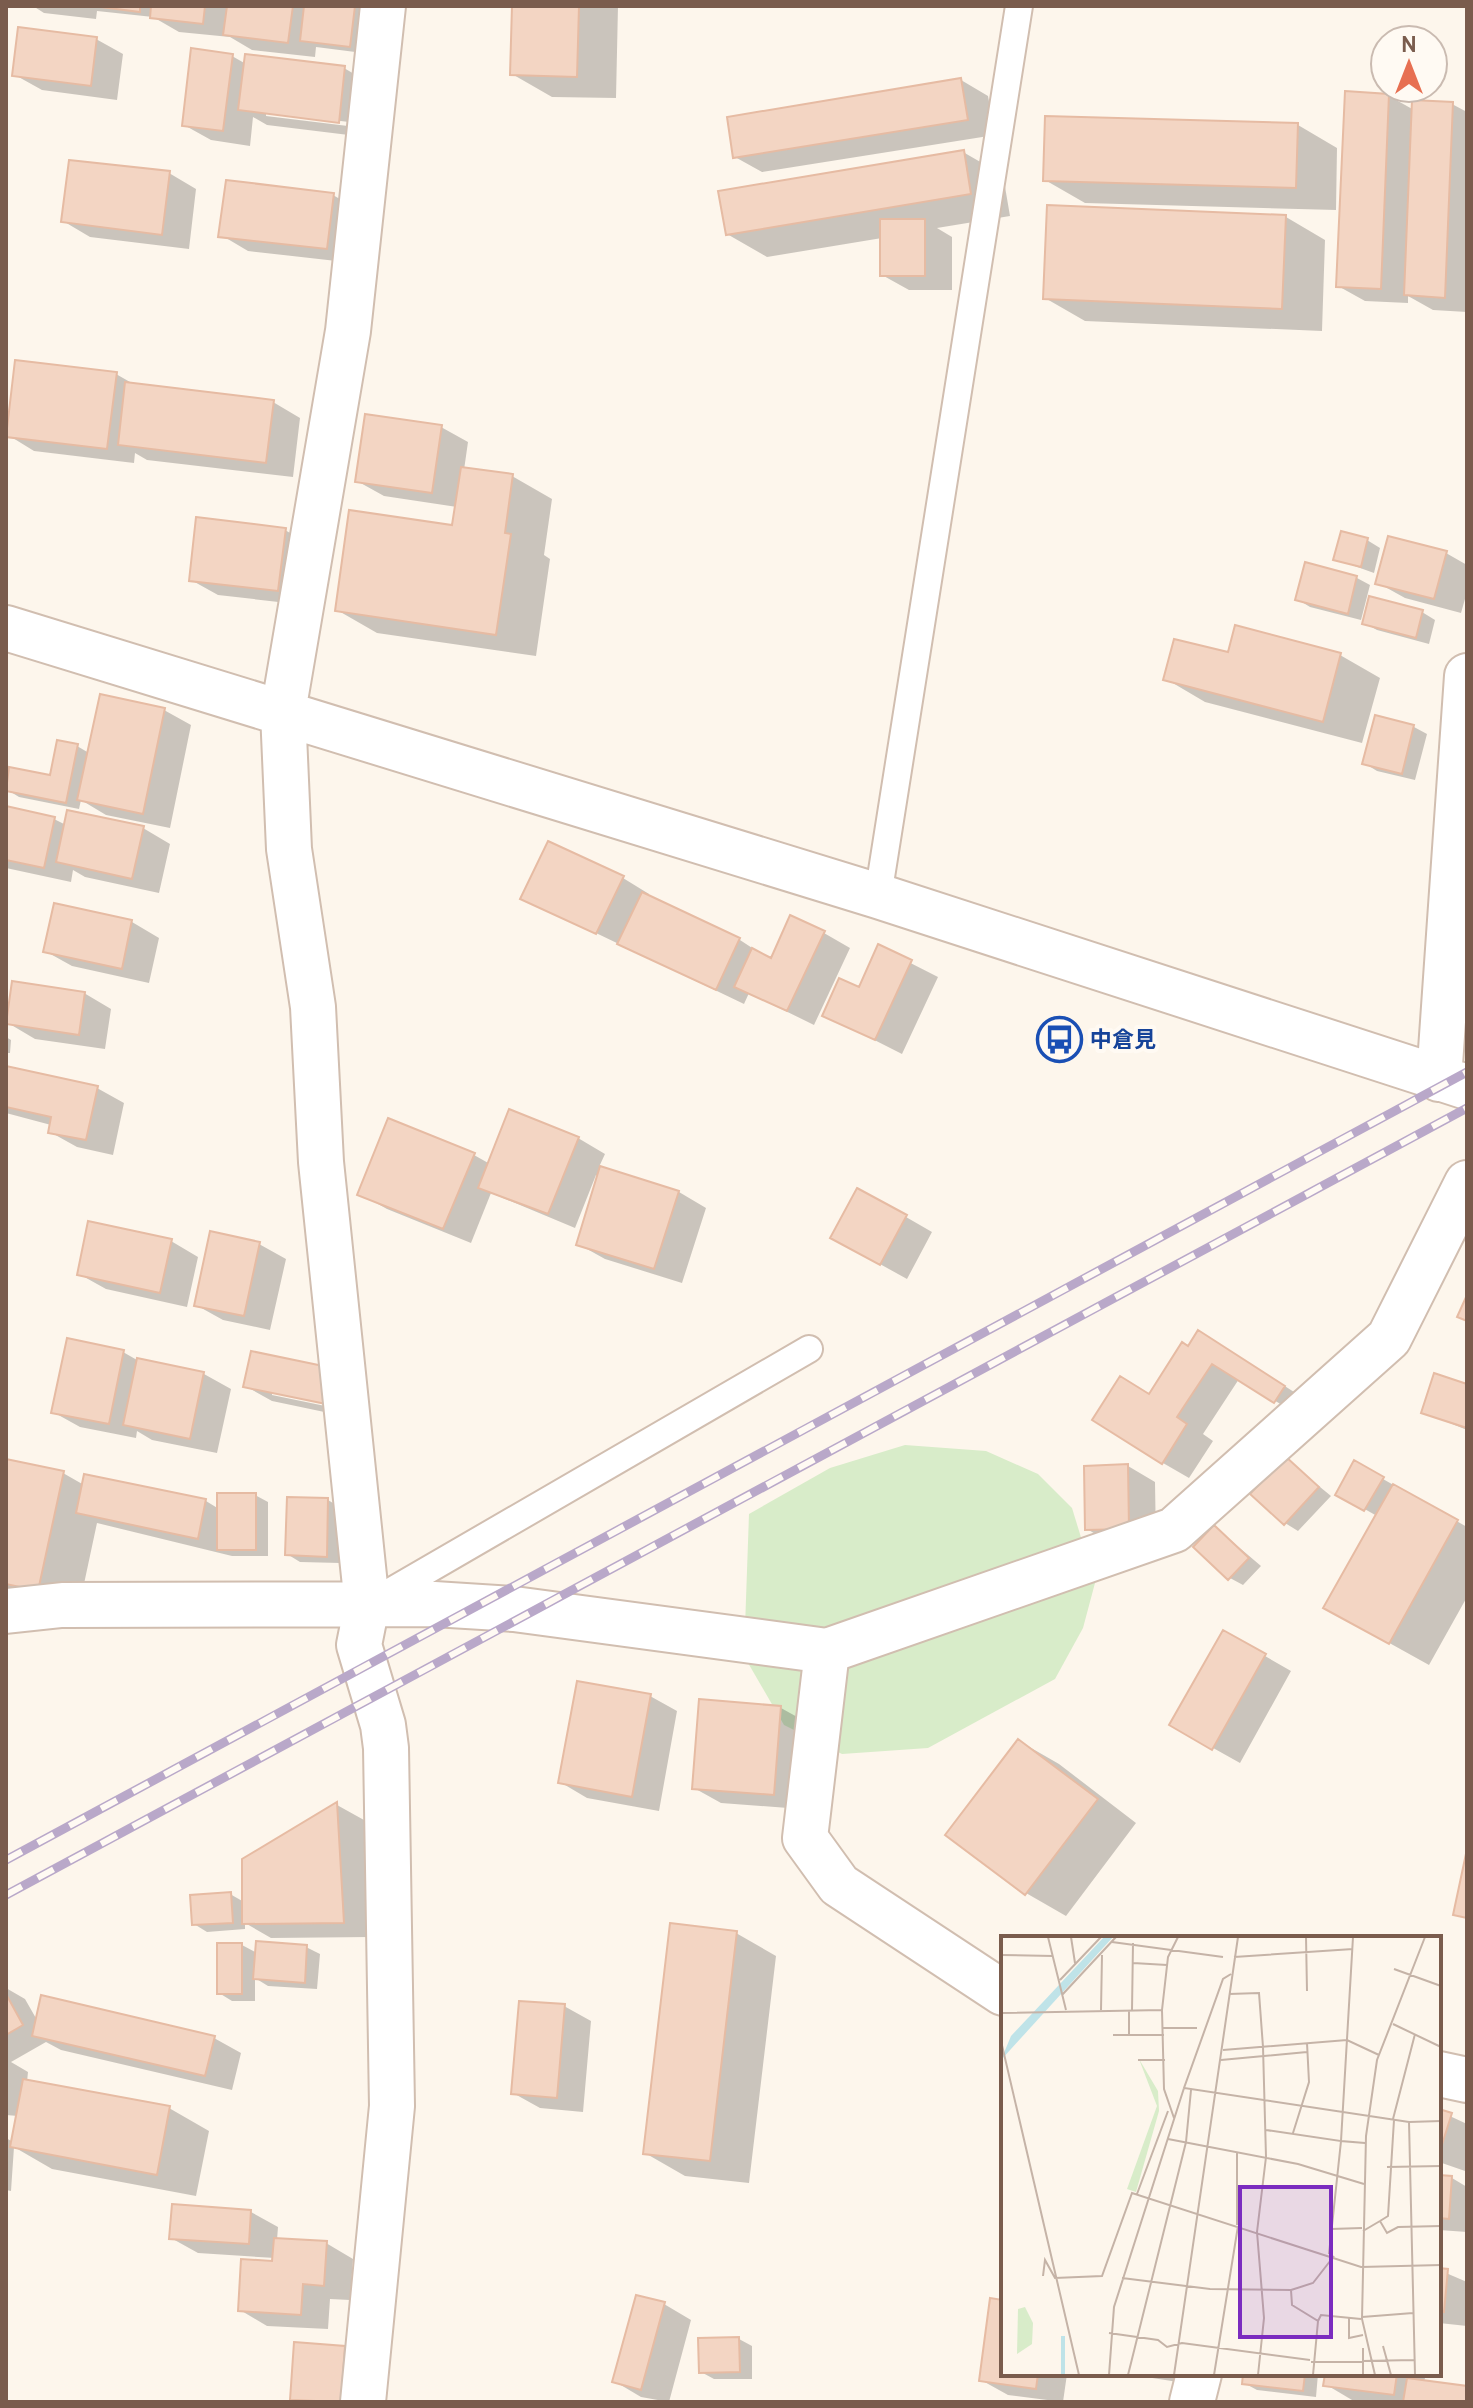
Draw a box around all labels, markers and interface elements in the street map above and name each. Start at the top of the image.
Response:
north arrow [1369,24,1449,104]
text: N [1401,33,1417,60]
bus stop icon: 中倉見 [1035,1015,1083,1063]
place label: 中倉見 [1090,1028,1156,1055]
inset map [1001,1936,1441,2376]

